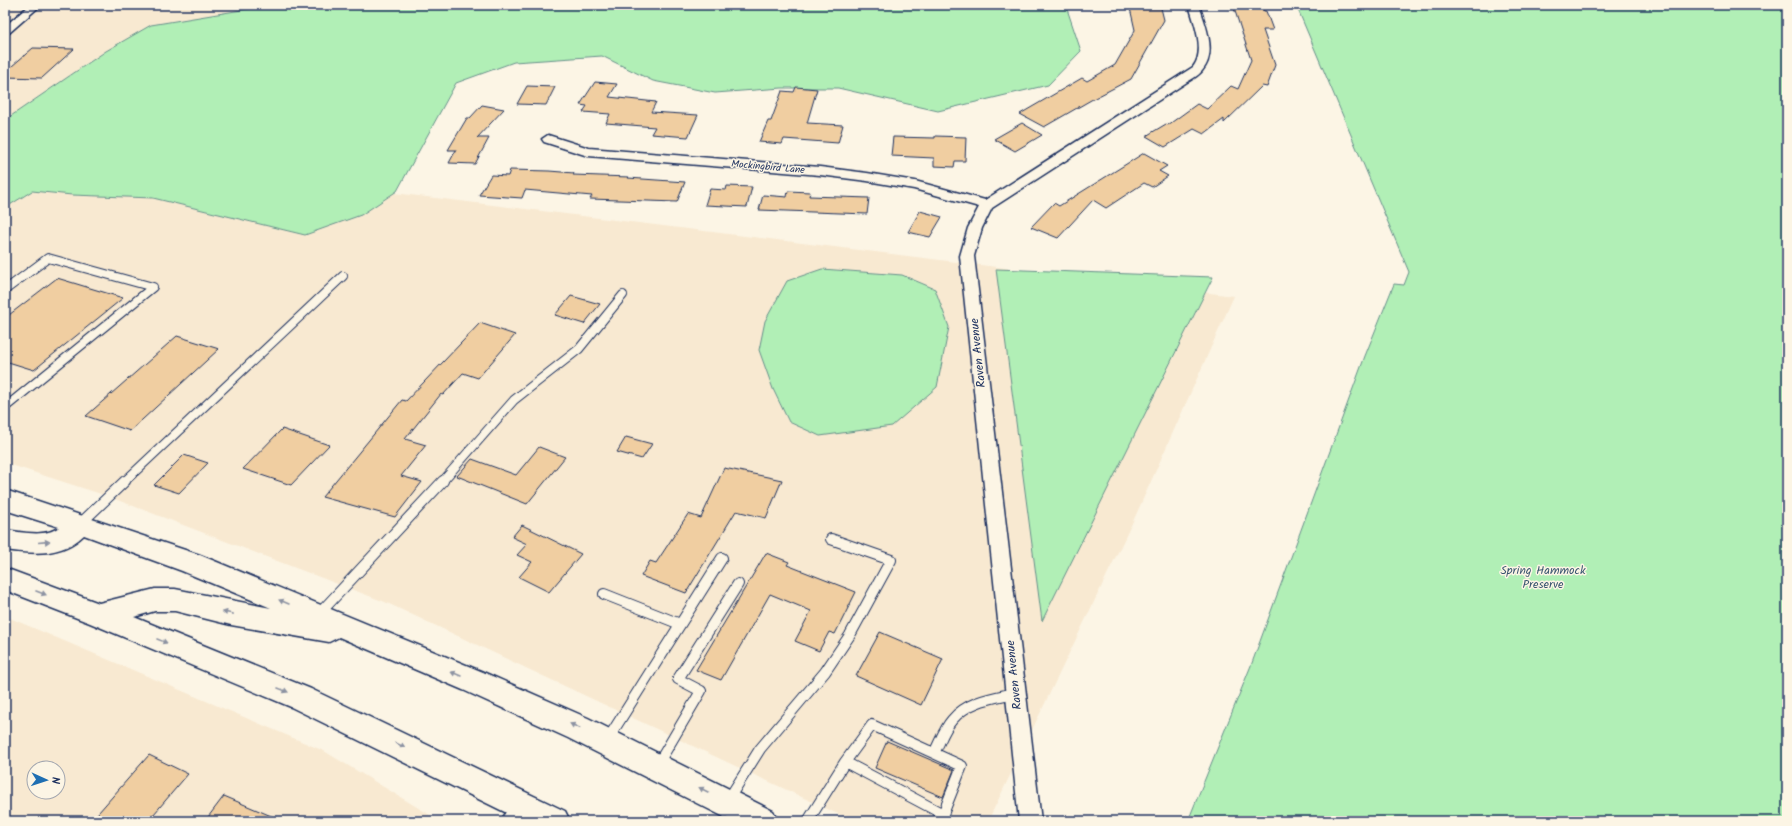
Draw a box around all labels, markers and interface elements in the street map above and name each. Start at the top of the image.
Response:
street label: Mockingbird Lane [730,156,806,178]
street label: Raven Avenue [965,317,991,389]
one-way arrow [38,539,50,546]
park label: Spring Hammock Preserve [1500,561,1586,594]
one-way arrow [36,591,48,597]
one-way arrow [278,598,290,604]
one-way arrow [222,609,235,615]
one-way arrow [157,638,168,644]
street label: Raven Avenue [1001,639,1027,711]
one-way arrow [449,670,461,676]
one-way arrow [277,687,288,693]
one-way arrow [569,723,580,729]
one-way arrow [395,742,406,748]
north arrow [26,760,66,800]
text: N [46,777,64,784]
one-way arrow [698,786,710,793]

